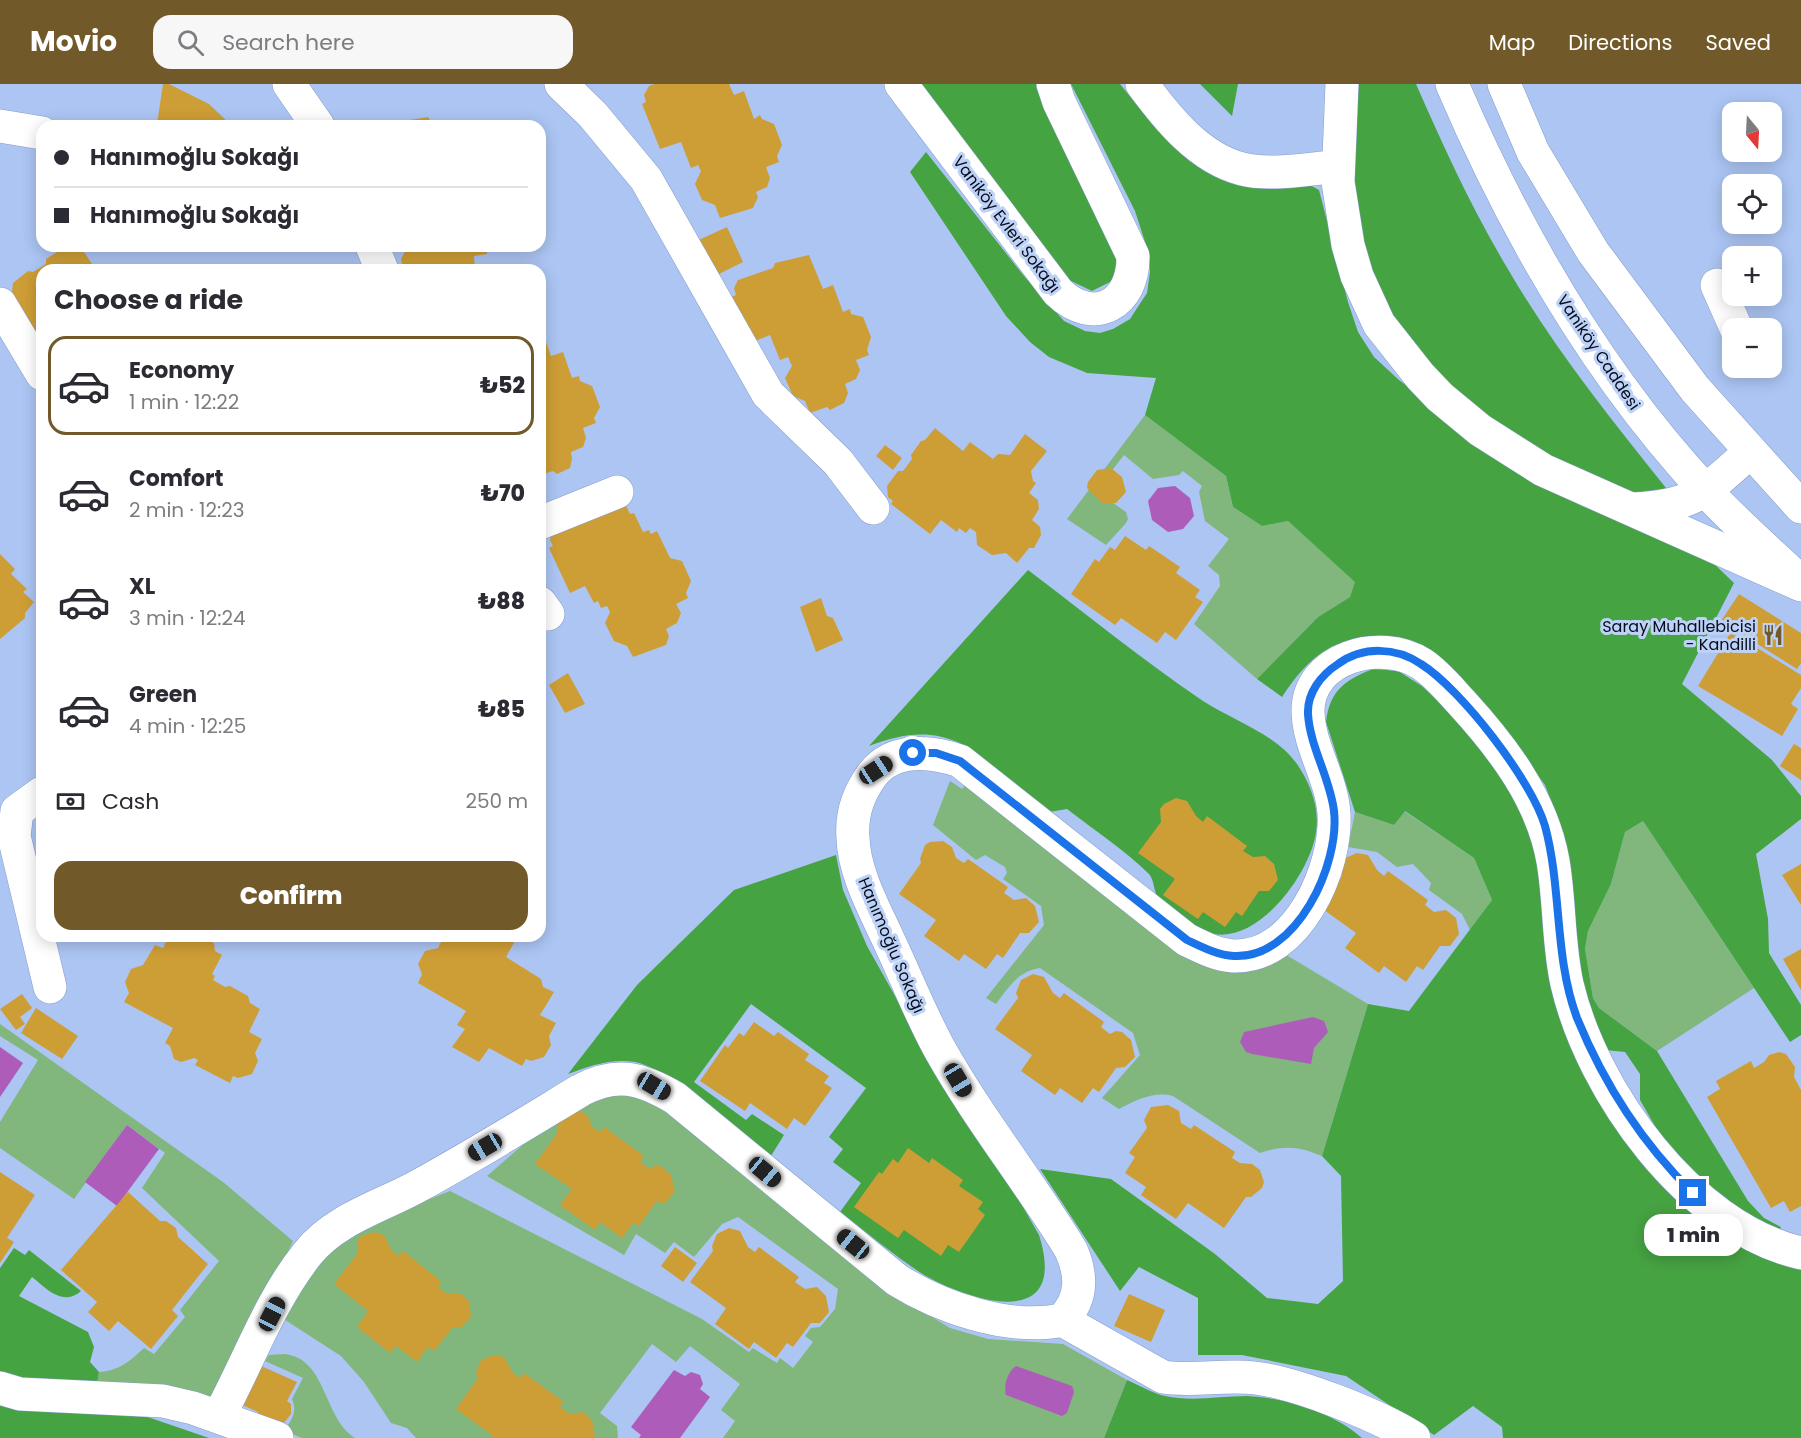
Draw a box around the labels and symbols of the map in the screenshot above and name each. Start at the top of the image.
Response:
north arrow [1722,102,1782,162]
street label: Vaniköy Evleri Sokağı [947,151,1066,298]
street label: Vaniköy Caddesi [1551,290,1646,414]
place label: Saray Muhallebicisi - Kandilli [1602,615,1756,656]
restaurant icon: Saray Muhallebicisi - Kandilli [1761,623,1785,647]
route start [899,739,926,766]
car [856,753,896,787]
street label: Hanımoğlu Sokağı [853,874,931,1017]
car [941,1060,975,1100]
car [634,1069,674,1103]
car [465,1130,505,1164]
car [745,1154,785,1190]
route end [1679,1179,1706,1206]
callout: 1 min [1644,1214,1742,1256]
car [833,1226,873,1262]
car [256,1294,288,1334]

